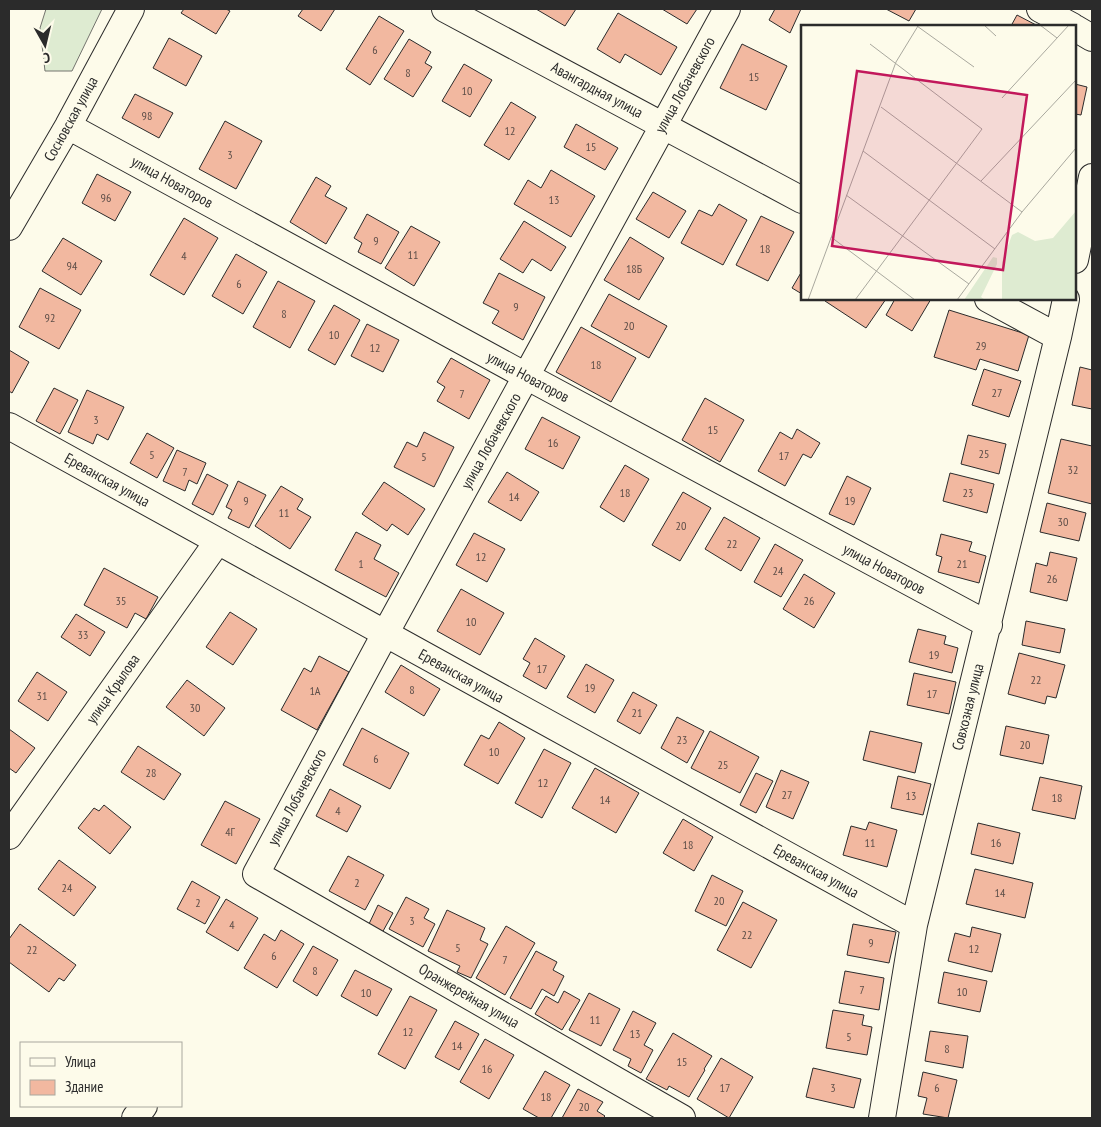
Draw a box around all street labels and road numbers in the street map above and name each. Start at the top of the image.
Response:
street label: улица Лобачевского [650,33,719,136]
street label: Авангардная улица [548,57,646,122]
street label: Сосновская улица [39,73,102,165]
street label: улица Новаторов [128,151,216,212]
street label: улица Новаторов [484,347,573,406]
street label: улица Лобачевского [456,389,525,492]
street label: Ереванская улица [61,448,153,511]
street label: улица Новаторов [840,539,929,598]
street label: Ереванская улица [415,644,507,707]
street label: улица Крылова [82,650,143,727]
street label: Совхозная улица [948,661,987,752]
street label: улица Лобачевского [263,745,330,848]
street label: Ереванская улица [770,839,862,902]
street label: Оранжерейная улица [416,959,523,1032]

